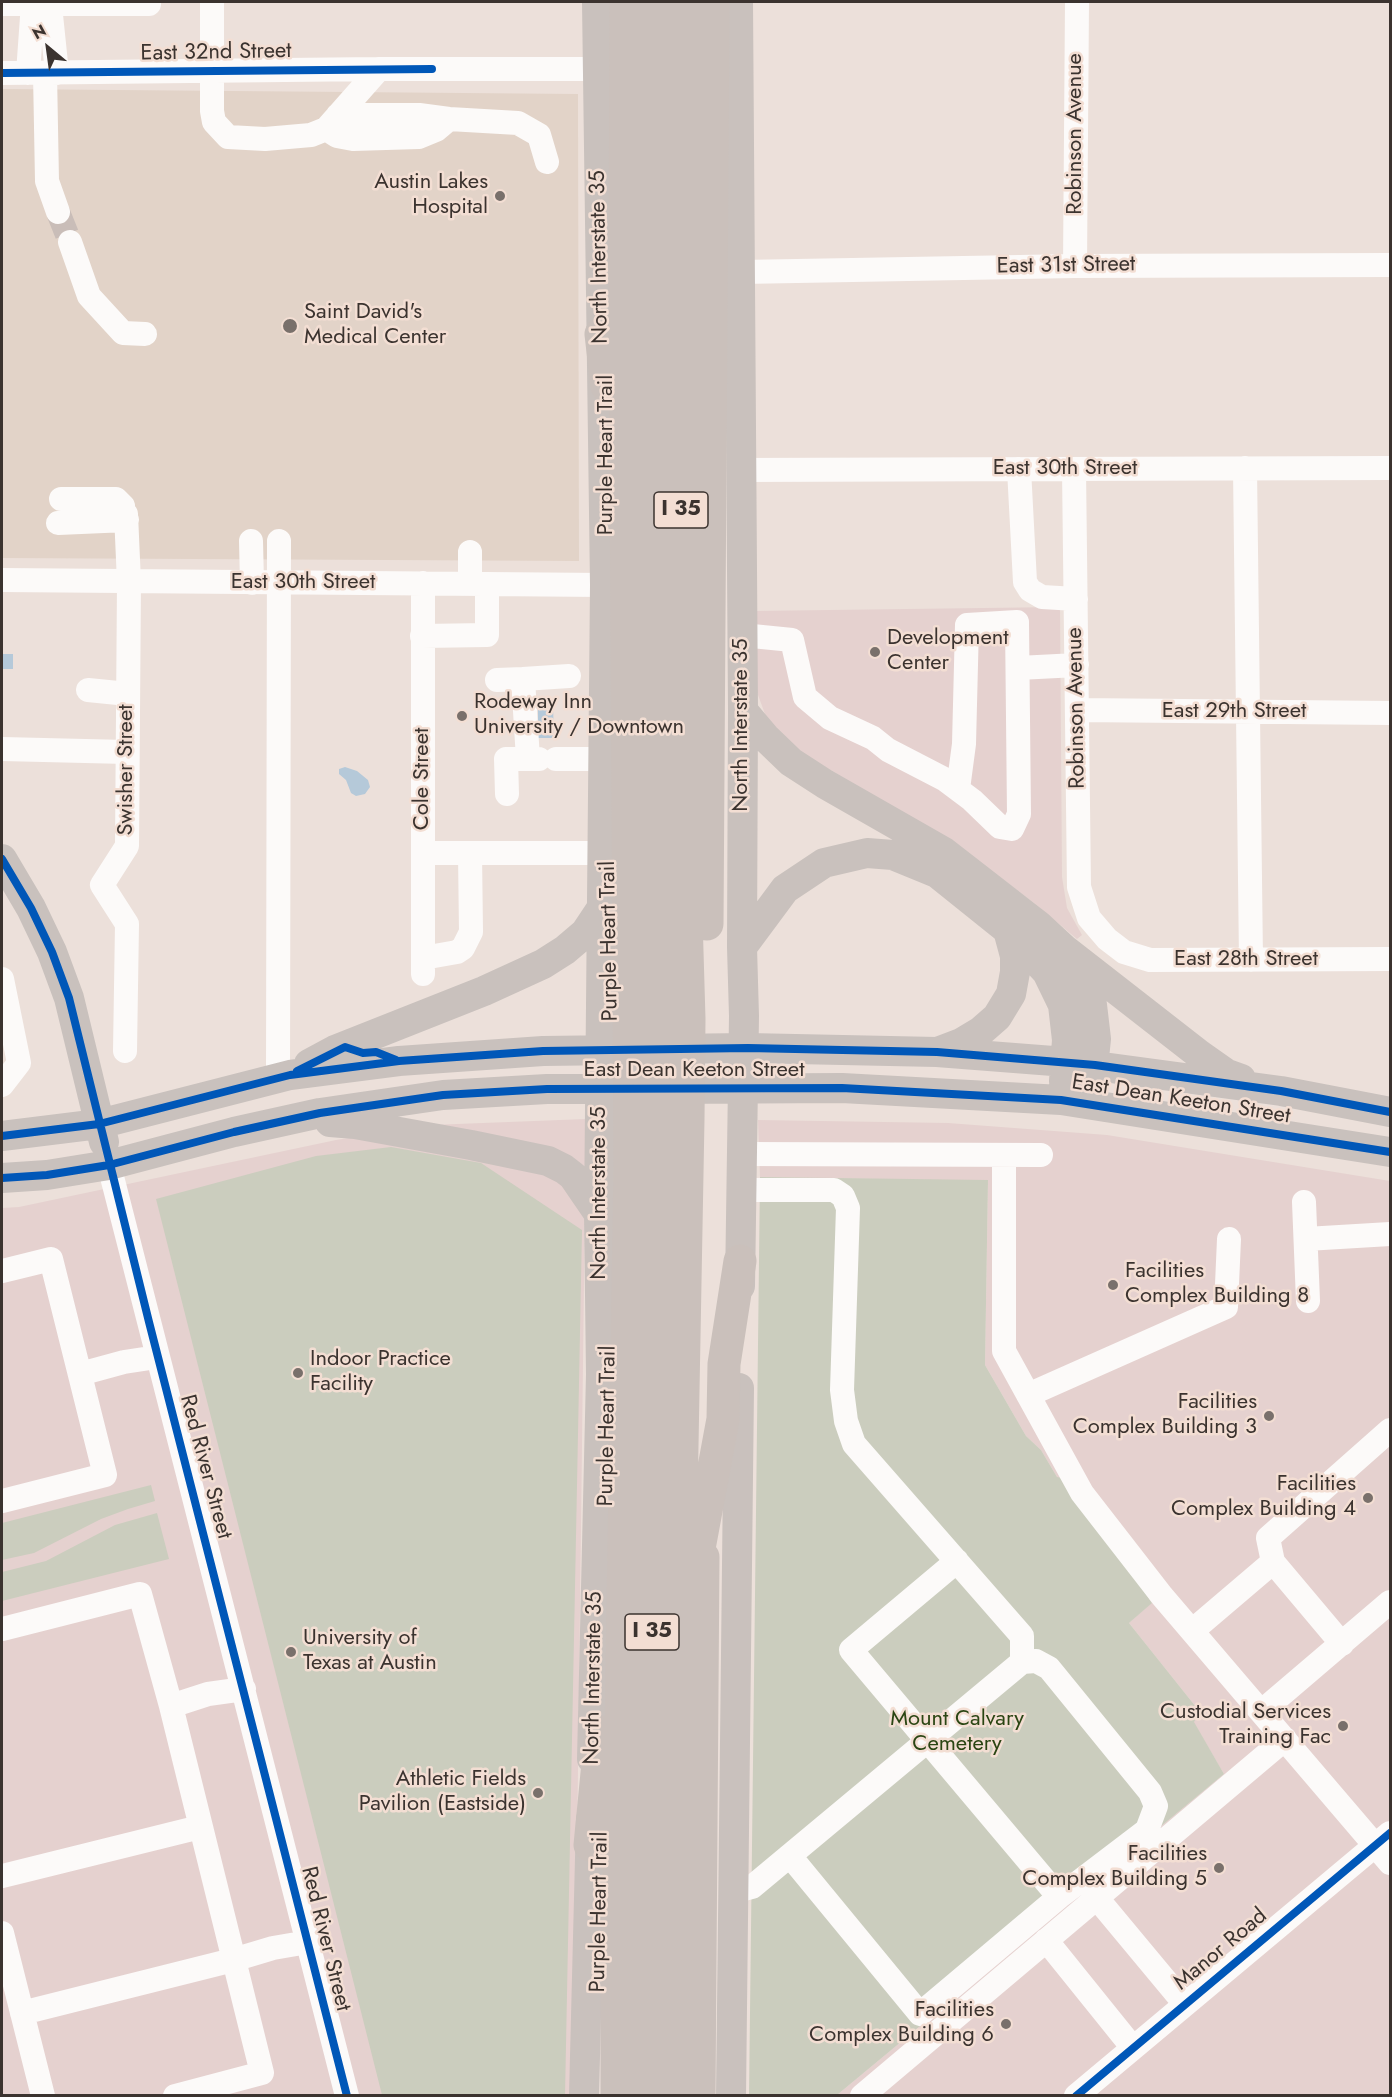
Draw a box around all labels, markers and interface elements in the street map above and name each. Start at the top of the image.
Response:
north arrow [18,18,78,78]
text: N [28,19,50,45]
street label: East 32nd Street [140,38,292,68]
street label: Robinson Avenue [1063,53,1089,215]
place label: Austin Lakes Hospital [374,170,488,222]
street label: North Interstate 35 [585,170,615,344]
marker: Austin Lakes Hospital [493,189,507,203]
street label: East 31st Street [996,252,1136,280]
place label: Saint David's Medical Center [304,300,446,352]
marker: Saint David's Medical Center [281,317,299,335]
street label: Purple Heart Trail [594,375,620,535]
street label: East 30th Street [993,456,1137,482]
road number: I 35 [654,492,708,528]
street label: East 30th Street [231,570,375,596]
place label: Development Center [887,626,1009,678]
street label: Robinson Avenue [1062,627,1092,789]
street label: North Interstate 35 [729,638,755,812]
marker: Development Center [868,645,882,659]
place label: Rodeway Inn University / Downtown [474,690,684,742]
street label: East 29th Street [1162,699,1306,725]
street label: Swisher Street [114,704,140,836]
marker: Rodeway Inn University / Downtown [455,709,469,723]
street label: Cole Street [410,728,436,830]
street label: Purple Heart Trail [595,860,625,1022]
street label: East 28th Street [1174,947,1318,973]
street label: East Dean Keeton Street [584,1058,804,1084]
street label: East Dean Keeton Street [1070,1070,1292,1130]
street label: North Interstate 35 [587,1106,613,1280]
place label: Facilities Complex Building 8 [1125,1259,1309,1310]
marker: Facilities Complex Building 8 [1106,1278,1120,1292]
street label: Purple Heart Trail [593,1345,623,1507]
place label: Indoor Practice Facility [310,1347,451,1398]
marker: Indoor Practice Facility [291,1366,305,1380]
place label: Facilities Complex Building 3 [1073,1390,1257,1442]
street label: Red River Street [173,1392,237,1542]
marker: Facilities Complex Building 3 [1262,1409,1276,1423]
place label: Facilities Complex Building 4 [1171,1472,1356,1524]
marker: Facilities Complex Building 4 [1361,1491,1375,1505]
street label: North Interstate 35 [579,1591,609,1765]
road number: I 35 [625,1614,679,1650]
place label: University of Texas at Austin [303,1626,437,1678]
marker: University of Texas at Austin [284,1645,298,1659]
place label: Custodial Services Training Fac [1160,1700,1331,1752]
park label: Mount Calvary Cemetery [890,1707,1024,1759]
marker: Custodial Services Training Fac [1336,1719,1350,1733]
place label: Athletic Fields Pavilion (Eastside) [359,1767,526,1819]
marker: Athletic Fields Pavilion (Eastside) [531,1786,545,1800]
street label: Purple Heart Trail [585,1831,615,1993]
place label: Facilities Complex Building 5 [1022,1842,1207,1894]
marker: Facilities Complex Building 5 [1212,1861,1226,1875]
street label: Red River Street [294,1864,356,2014]
street label: Manor Road [1169,1903,1273,1997]
place label: Facilities Complex Building 6 [809,1998,994,2050]
marker: Facilities Complex Building 6 [999,2017,1013,2031]

